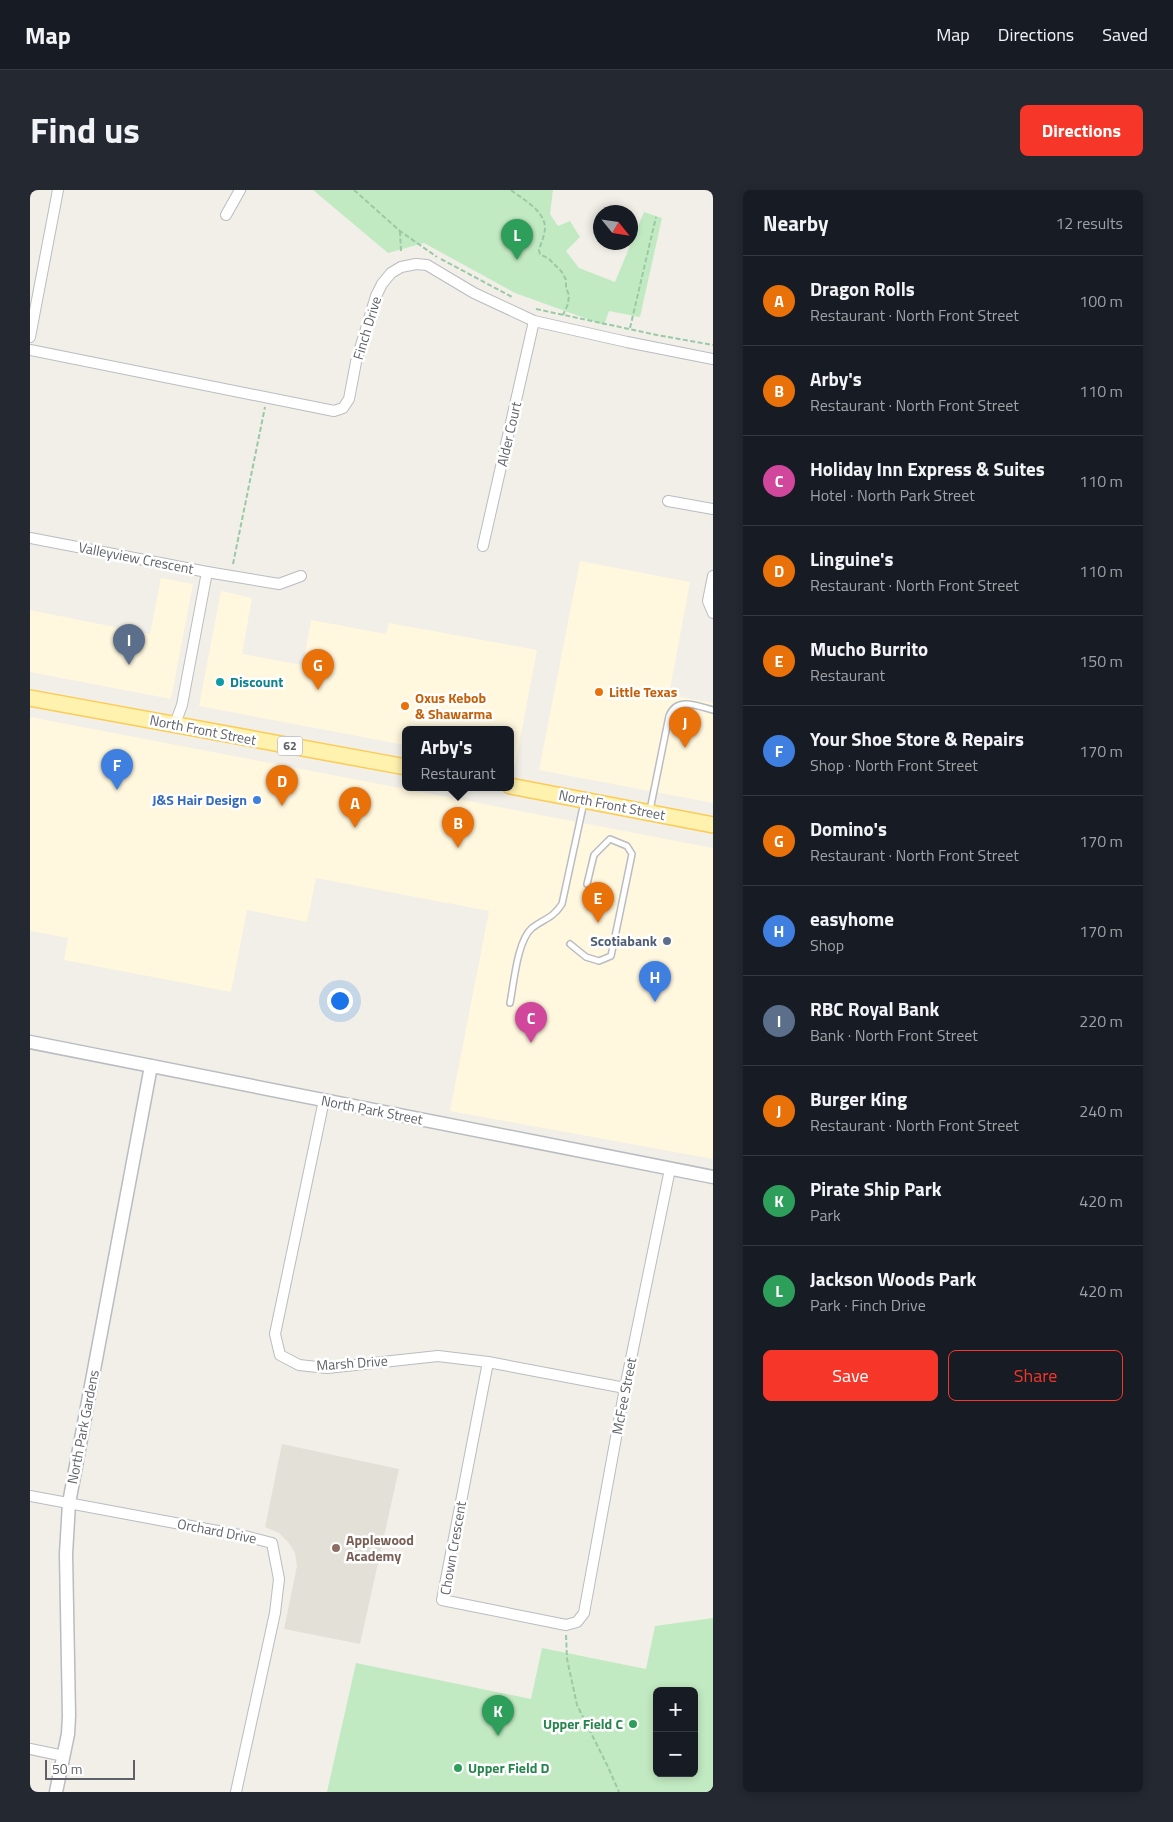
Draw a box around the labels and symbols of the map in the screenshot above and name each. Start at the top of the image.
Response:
north arrow [593,205,638,250]
pin: L [501,219,533,260]
street label: Finch Drive [347,294,386,362]
street label: Alder Court [491,399,526,468]
street label: Valleyview Crescent [77,536,196,579]
pin: I [113,624,145,665]
pin: G [302,649,334,690]
place label: Discount [230,671,283,692]
marker: Discount [214,676,226,688]
place label: Little Texas [609,681,678,702]
marker: Little Texas [593,686,605,698]
place label: Oxus Kebob & Shawarma [415,687,492,724]
marker: Oxus Kebob & Shawarma [399,700,411,712]
pin: J [669,707,701,748]
street label: North Front Street [148,709,258,750]
road number: 62 [278,736,302,756]
pin: F [101,749,133,790]
pin: D [266,765,298,806]
street label: North Front Street [557,784,667,825]
pin: A [339,787,371,828]
place label: J&S Hair Design [152,789,247,810]
marker: J&S Hair Design [251,794,263,806]
pin: B [442,807,474,848]
pin: E [582,882,614,923]
place label: Scotiabank [590,930,658,951]
marker: Scotiabank [661,935,673,947]
pin: H [639,961,671,1002]
your location [327,988,353,1014]
pin: C [515,1002,547,1043]
street label: North Park Street [319,1089,425,1130]
street label: Marsh Drive [316,1350,388,1375]
street label: McFee Street [606,1355,641,1436]
street label: North Park Gardens [61,1368,104,1486]
street label: Chown Crescent [434,1499,471,1597]
street label: Orchard Drive [176,1513,259,1548]
place label: Applewood Academy [346,1529,414,1566]
marker: Applewood Academy [330,1542,342,1554]
pin: K [482,1695,514,1736]
place label: Upper Field C [543,1713,623,1734]
marker: Upper Field C [627,1718,639,1730]
scale bar [45,1757,135,1780]
place label: Upper Field D [468,1757,549,1778]
marker: Upper Field D [452,1762,464,1774]

